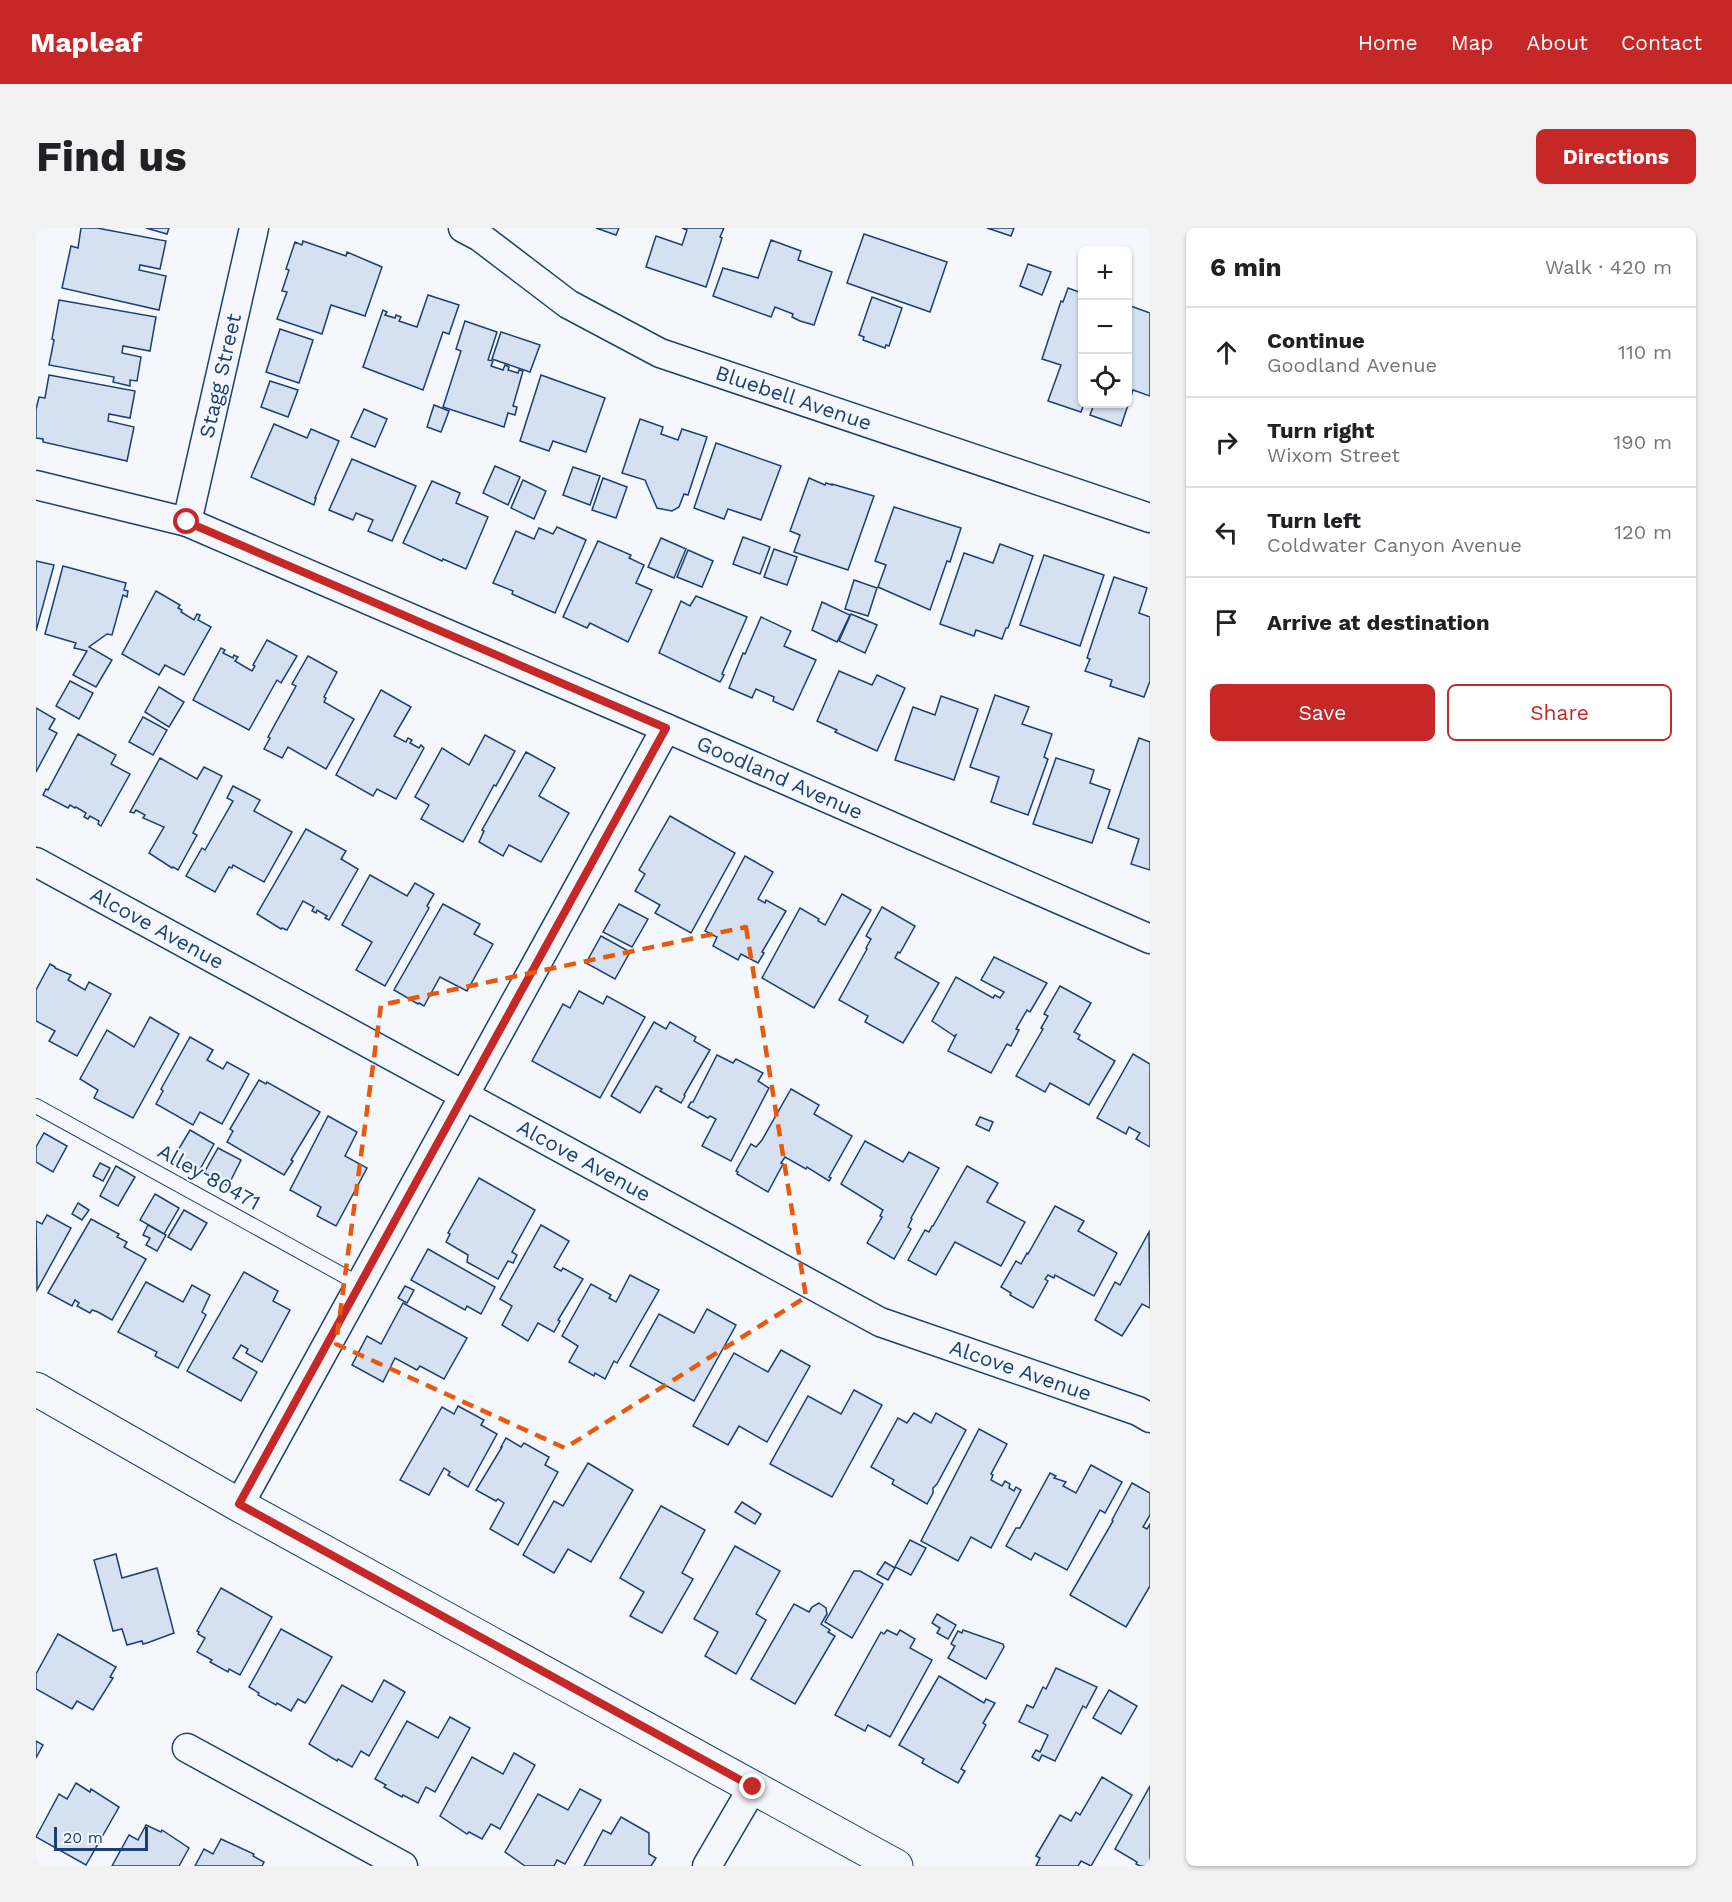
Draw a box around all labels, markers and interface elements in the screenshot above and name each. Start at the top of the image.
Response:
text: Mapleaf [30,26,142,59]
text: Home [1358,30,1418,55]
text: Map [1451,30,1494,55]
text: About [1527,30,1588,55]
text: Contact [1621,30,1702,55]
button: Directions [1536,129,1696,184]
text: Find us [36,132,187,181]
map controls [1078,246,1132,408]
button: + [1078,246,1132,300]
text: 6 min [1210,252,1282,282]
text: Walk · 420 m [1545,255,1672,279]
button: − [1078,300,1132,354]
street label: Stagg Street [194,311,246,440]
text: Continue [1267,328,1365,353]
icon: ahead [1210,336,1243,369]
text: 110 m [1618,340,1672,364]
text: Goodland Avenue [1267,353,1437,377]
button: locate [1078,354,1132,408]
street label: Bluebell Avenue [712,360,875,435]
text: Turn right [1267,418,1374,443]
icon: right [1210,426,1243,459]
text: 190 m [1614,430,1672,454]
text: Wixom Street [1267,443,1400,467]
route start [173,508,199,534]
text: Turn left [1267,508,1361,533]
icon: left [1210,516,1243,549]
text: 120 m [1614,520,1672,544]
text: Coldwater Canyon Avenue [1267,533,1522,557]
icon: arrive [1210,606,1243,639]
text: Arrive at destination [1267,610,1490,635]
button: Save [1210,684,1435,741]
button: Share [1447,684,1672,741]
street label: Goodland Avenue [693,730,867,824]
street label: Alcove Avenue [86,881,229,974]
street label: Alcove Avenue [513,1114,655,1207]
street label: Alley 80471 [154,1138,265,1215]
street label: Alcove Avenue [947,1334,1095,1406]
route end [739,1773,765,1799]
scale bar [54,1824,148,1852]
text: 20 m [63,1828,103,1847]

